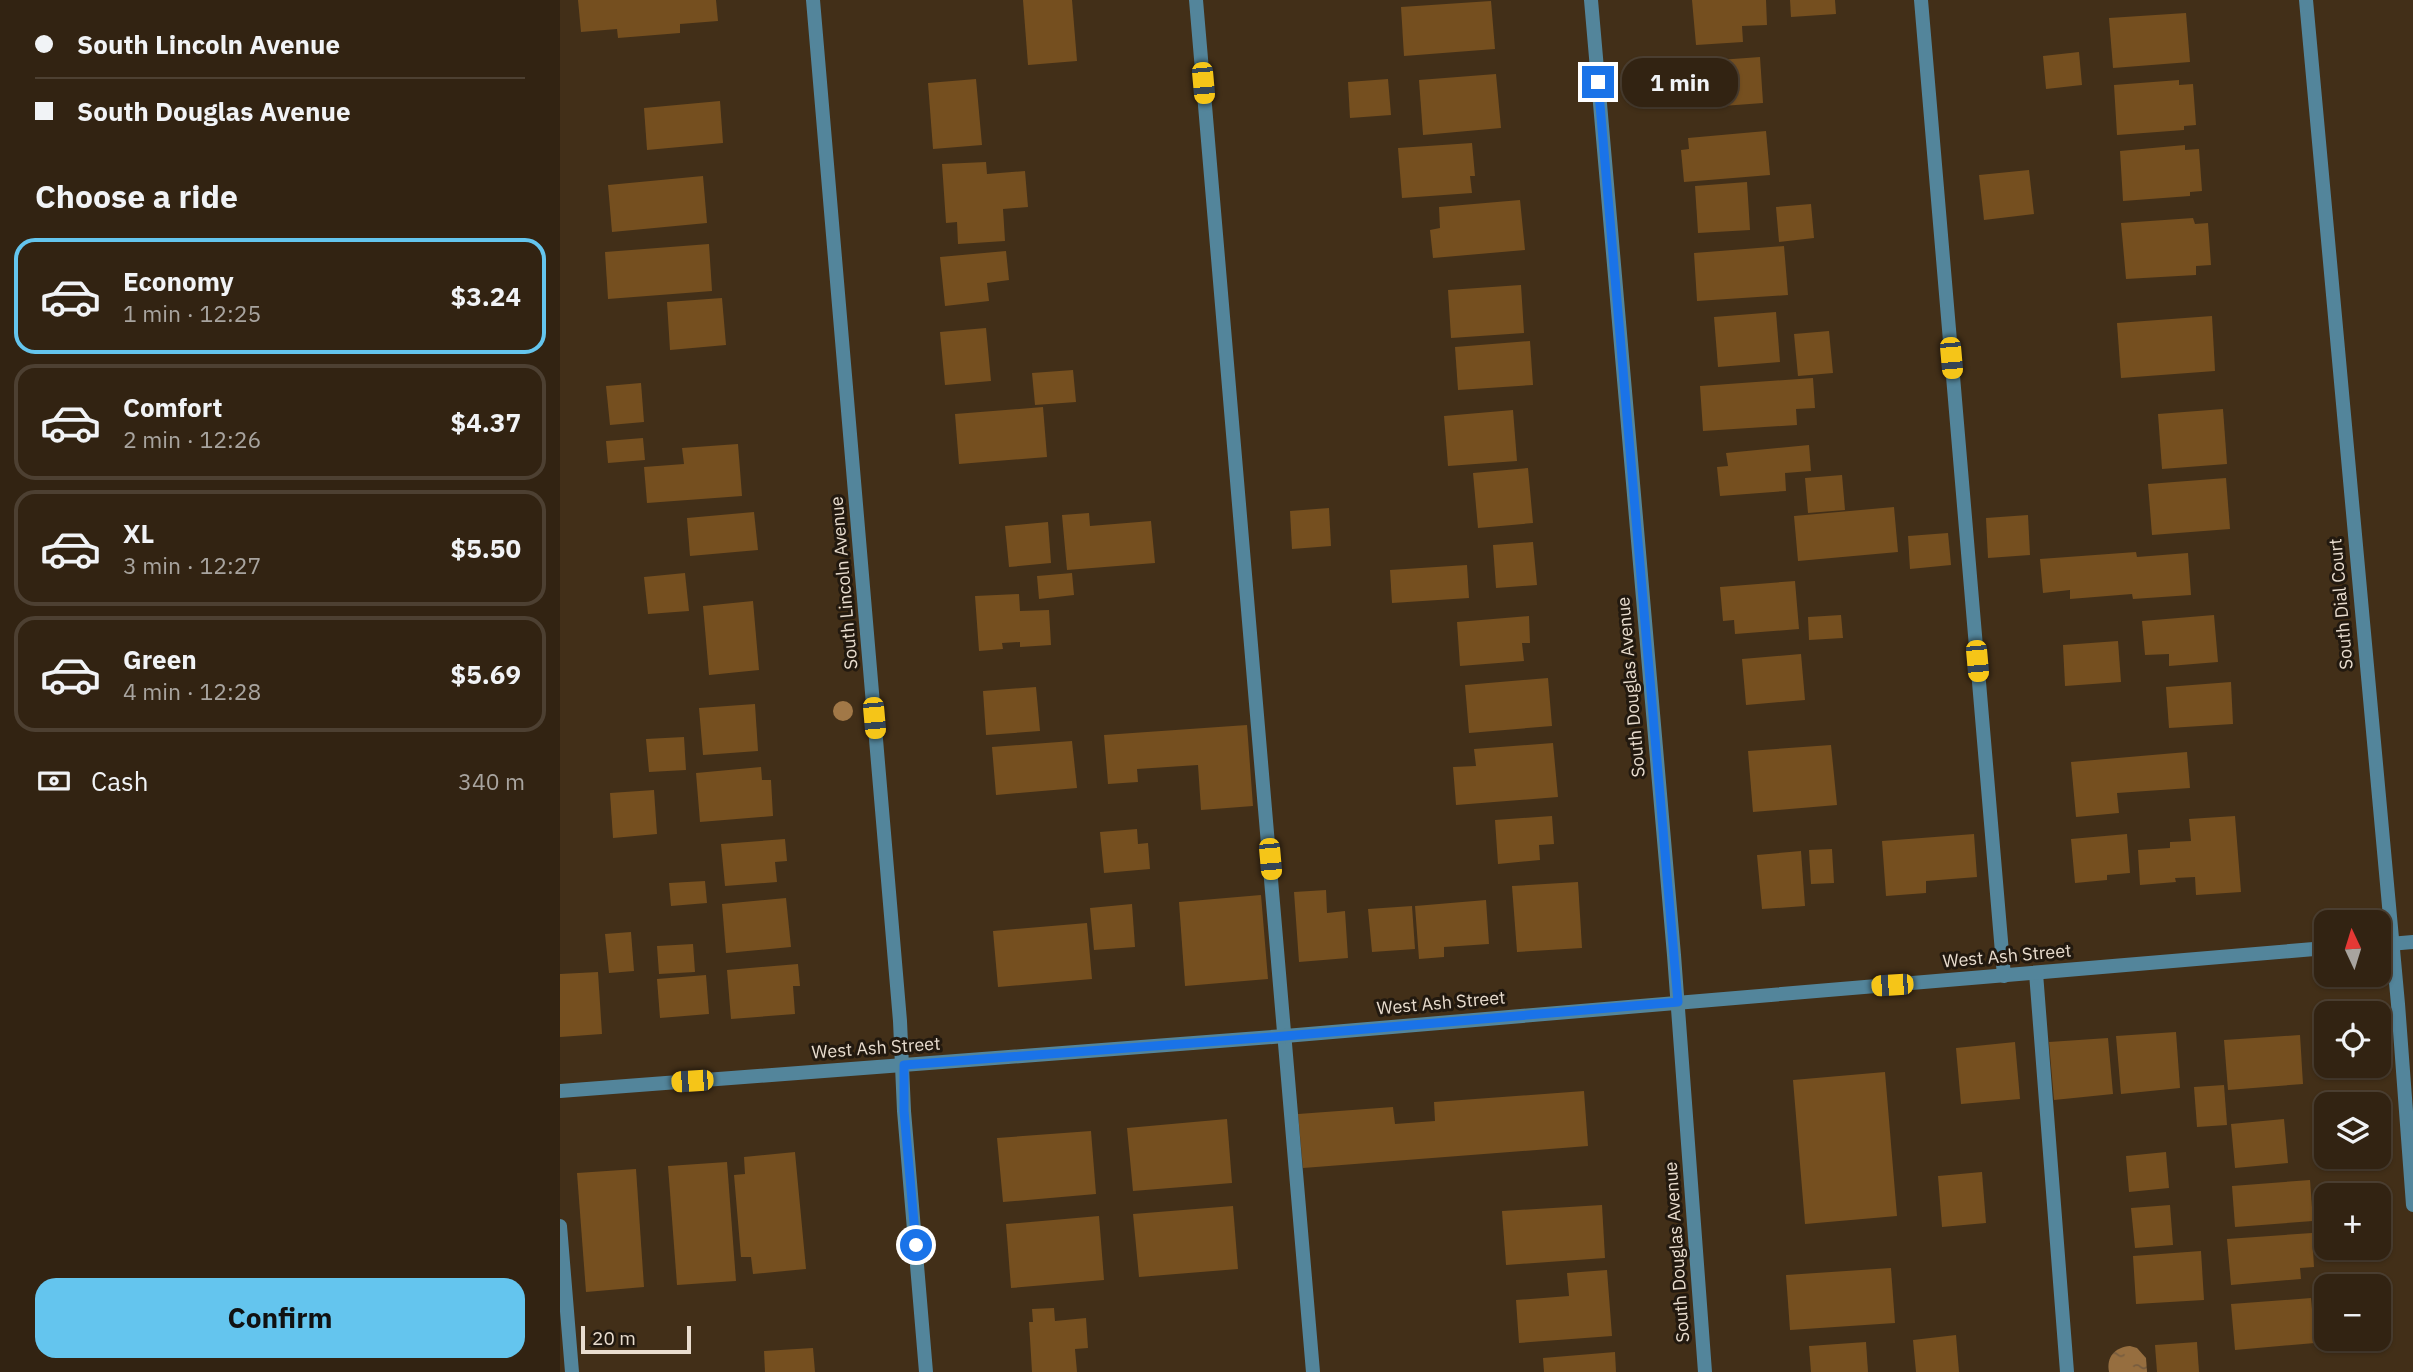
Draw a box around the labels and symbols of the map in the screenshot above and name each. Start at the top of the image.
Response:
callout: 1 min [1622,57,1738,106]
car [1191,61,1216,105]
route end [1582,66,1614,98]
car [1939,336,1964,380]
street label: South Lincoln Avenue [824,495,863,671]
street label: South Dial Court [2323,538,2358,670]
street label: South Douglas Avenue [1611,596,1650,778]
car [1965,639,1990,683]
car [862,696,887,740]
car [1258,837,1283,881]
north arrow [2314,910,2390,987]
street label: West Ash Street [1942,938,2072,973]
car [1871,973,1914,997]
street label: West Ash Street [1376,985,1506,1020]
street label: West Ash Street [811,1032,941,1063]
car [671,1069,714,1093]
street label: South Douglas Avenue [1659,1161,1694,1343]
route start [900,1229,932,1261]
scale bar [581,1323,691,1355]

